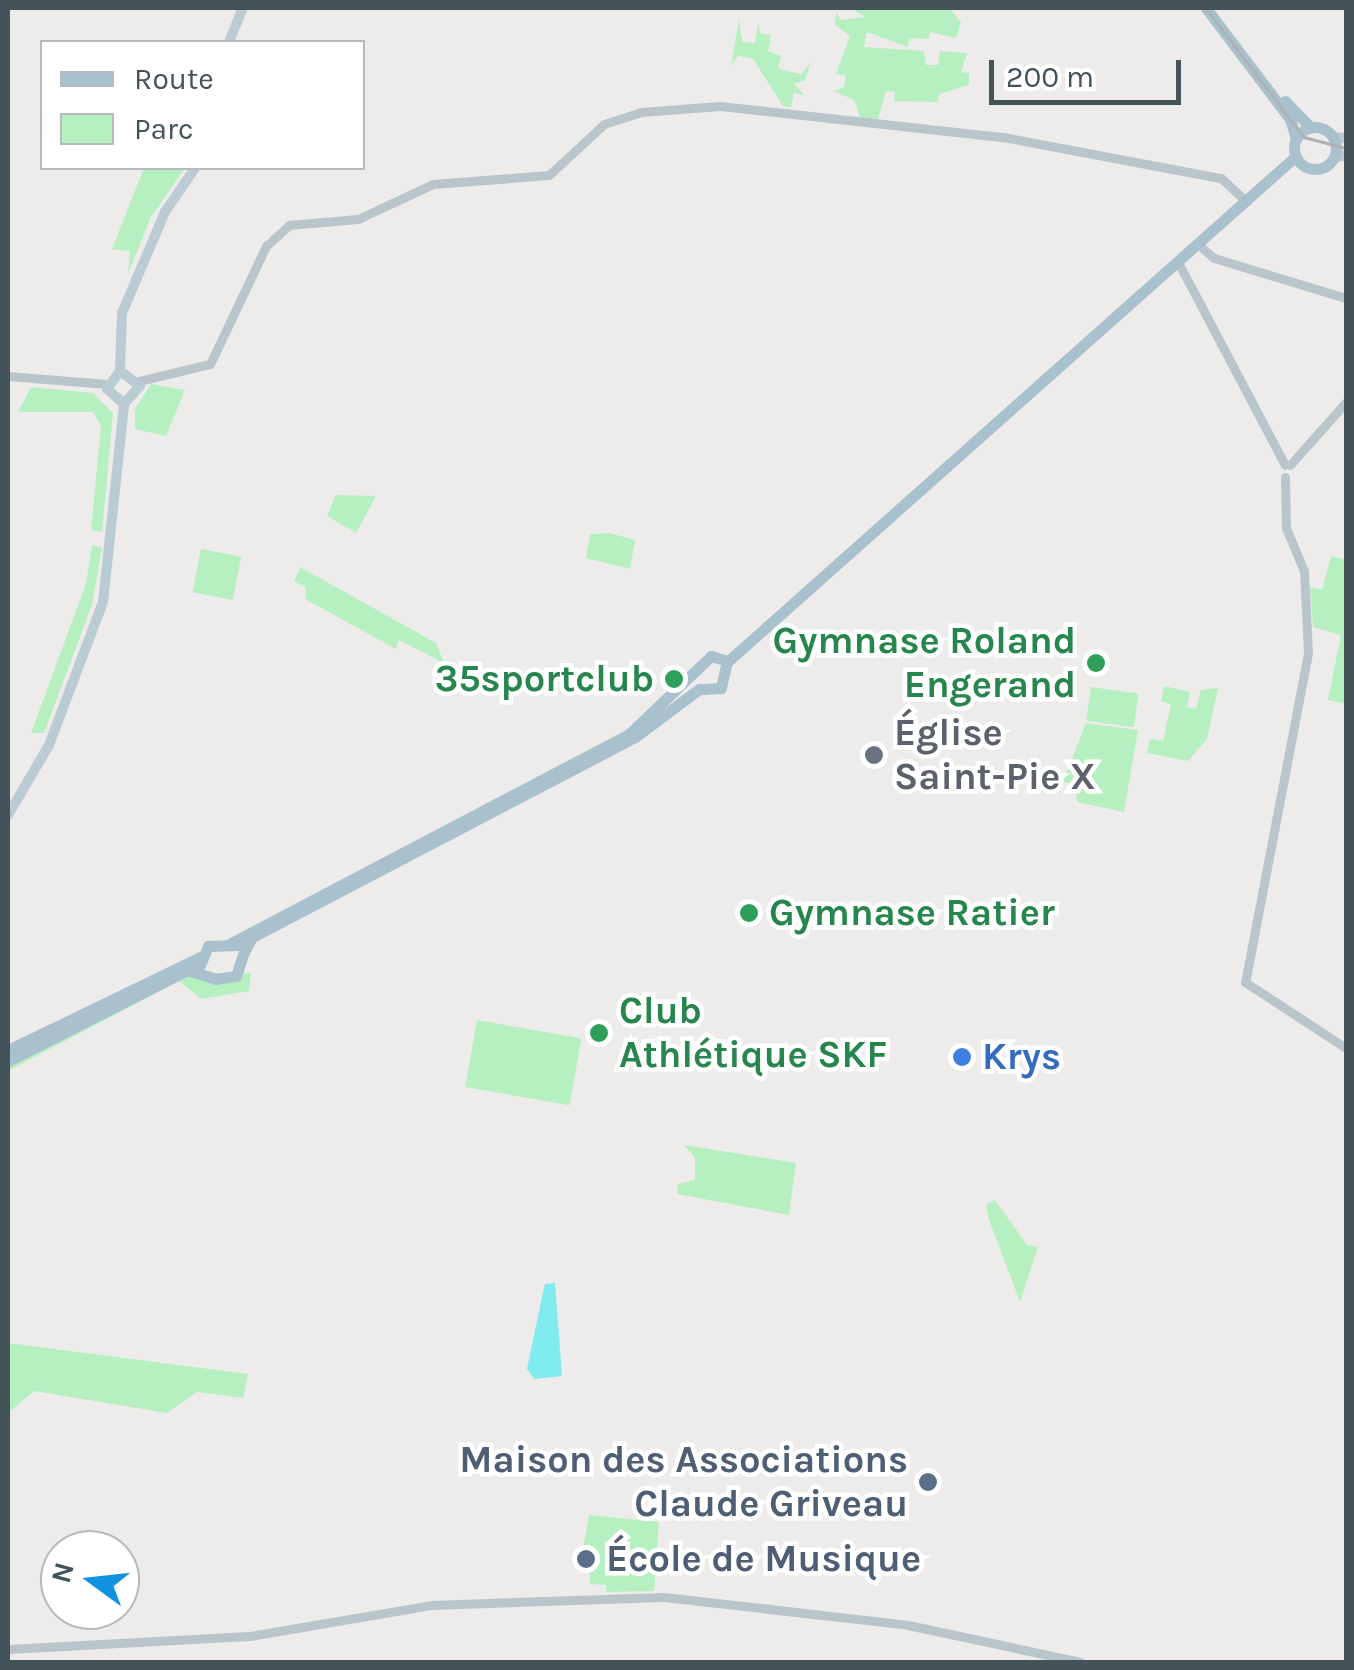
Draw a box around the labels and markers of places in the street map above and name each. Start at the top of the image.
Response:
place label: Gymnase Roland Engerand [773,618,1076,708]
marker: Gymnase Roland Engerand [1085,652,1107,674]
place label: 35sportclub [435,656,654,702]
marker: 35sportclub [663,668,685,690]
place label: Église Saint-Pie X [894,710,1096,799]
marker: Église Saint-Pie X [863,744,885,766]
place label: Gymnase Ratier [769,890,1055,936]
marker: Gymnase Ratier [738,902,760,924]
place label: Club Athlétique SKF [619,988,887,1078]
marker: Club Athlétique SKF [588,1022,610,1044]
place label: Krys [982,1034,1061,1080]
marker: Krys [951,1046,973,1068]
place label: Maison des Associations Claude Griveau [459,1437,908,1526]
marker: Maison des Associations Claude Griveau [917,1471,939,1493]
place label: École de Musique [606,1536,921,1582]
marker: École de Musique [575,1548,597,1570]

